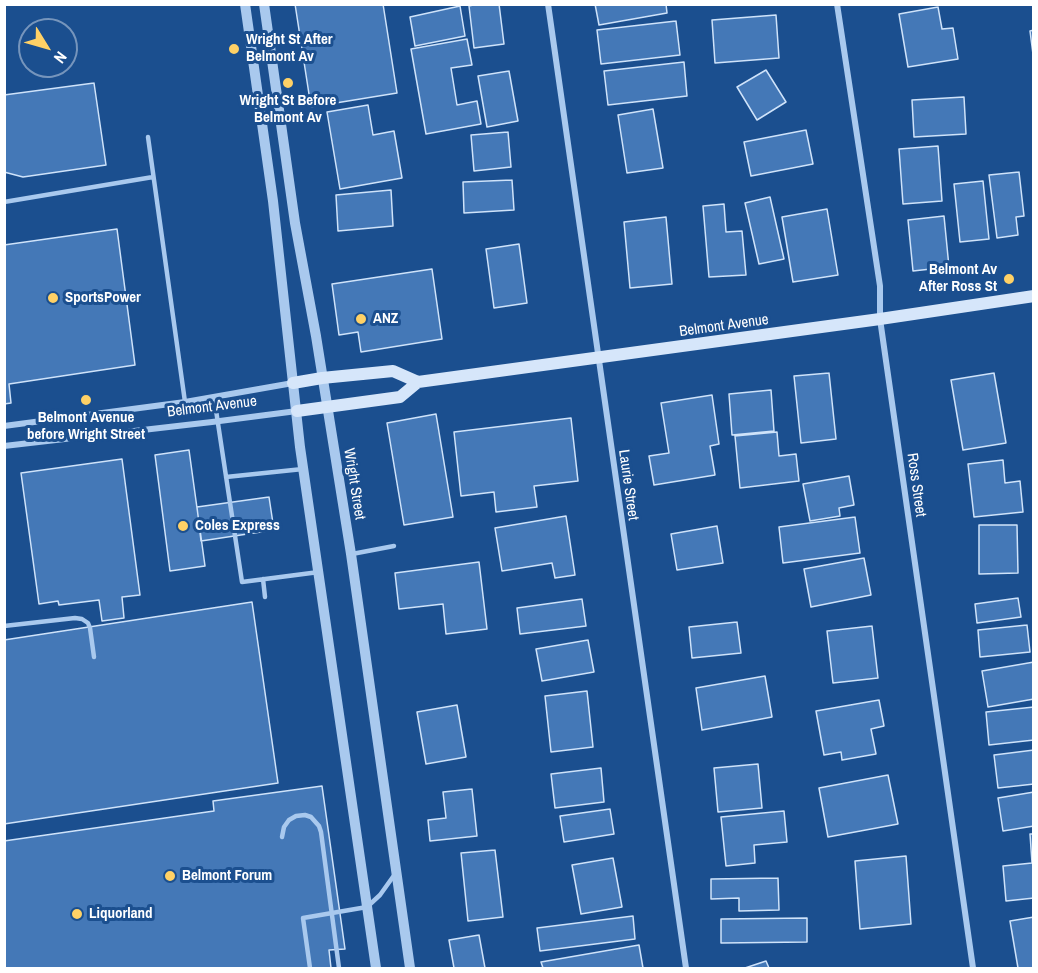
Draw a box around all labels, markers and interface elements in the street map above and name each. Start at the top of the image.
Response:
north arrow [18,18,78,78]
place label: Wright St After Belmont Av [246,31,333,66]
marker: Wright St After Belmont Av [227,42,241,56]
text: N [49,47,72,68]
marker: Wright St Before Belmont Av [281,76,295,90]
place label: Wright St Before Belmont Av [240,92,336,127]
place label: Belmont Av After Ross St [919,261,997,296]
marker: Belmont Av After Ross St [1002,272,1016,286]
place label: SportsPower [65,289,141,307]
marker: SportsPower [46,291,60,305]
place label: ANZ [373,310,398,328]
street label: Belmont Avenue [678,311,770,341]
marker: ANZ [354,312,368,326]
marker: Belmont Avenue before Wright Street [79,393,93,407]
street label: Belmont Avenue [166,393,258,421]
place label: Belmont Avenue before Wright Street [27,409,145,444]
street label: Wright Street [339,447,369,521]
street label: Laurie Street [614,449,642,521]
street label: Ross Street [903,452,929,518]
place label: Coles Express [195,517,280,535]
marker: Coles Express [176,519,190,533]
place label: Belmont Forum [182,867,272,885]
marker: Belmont Forum [163,869,177,883]
place label: Liquorland [89,905,153,923]
marker: Liquorland [70,907,84,921]

